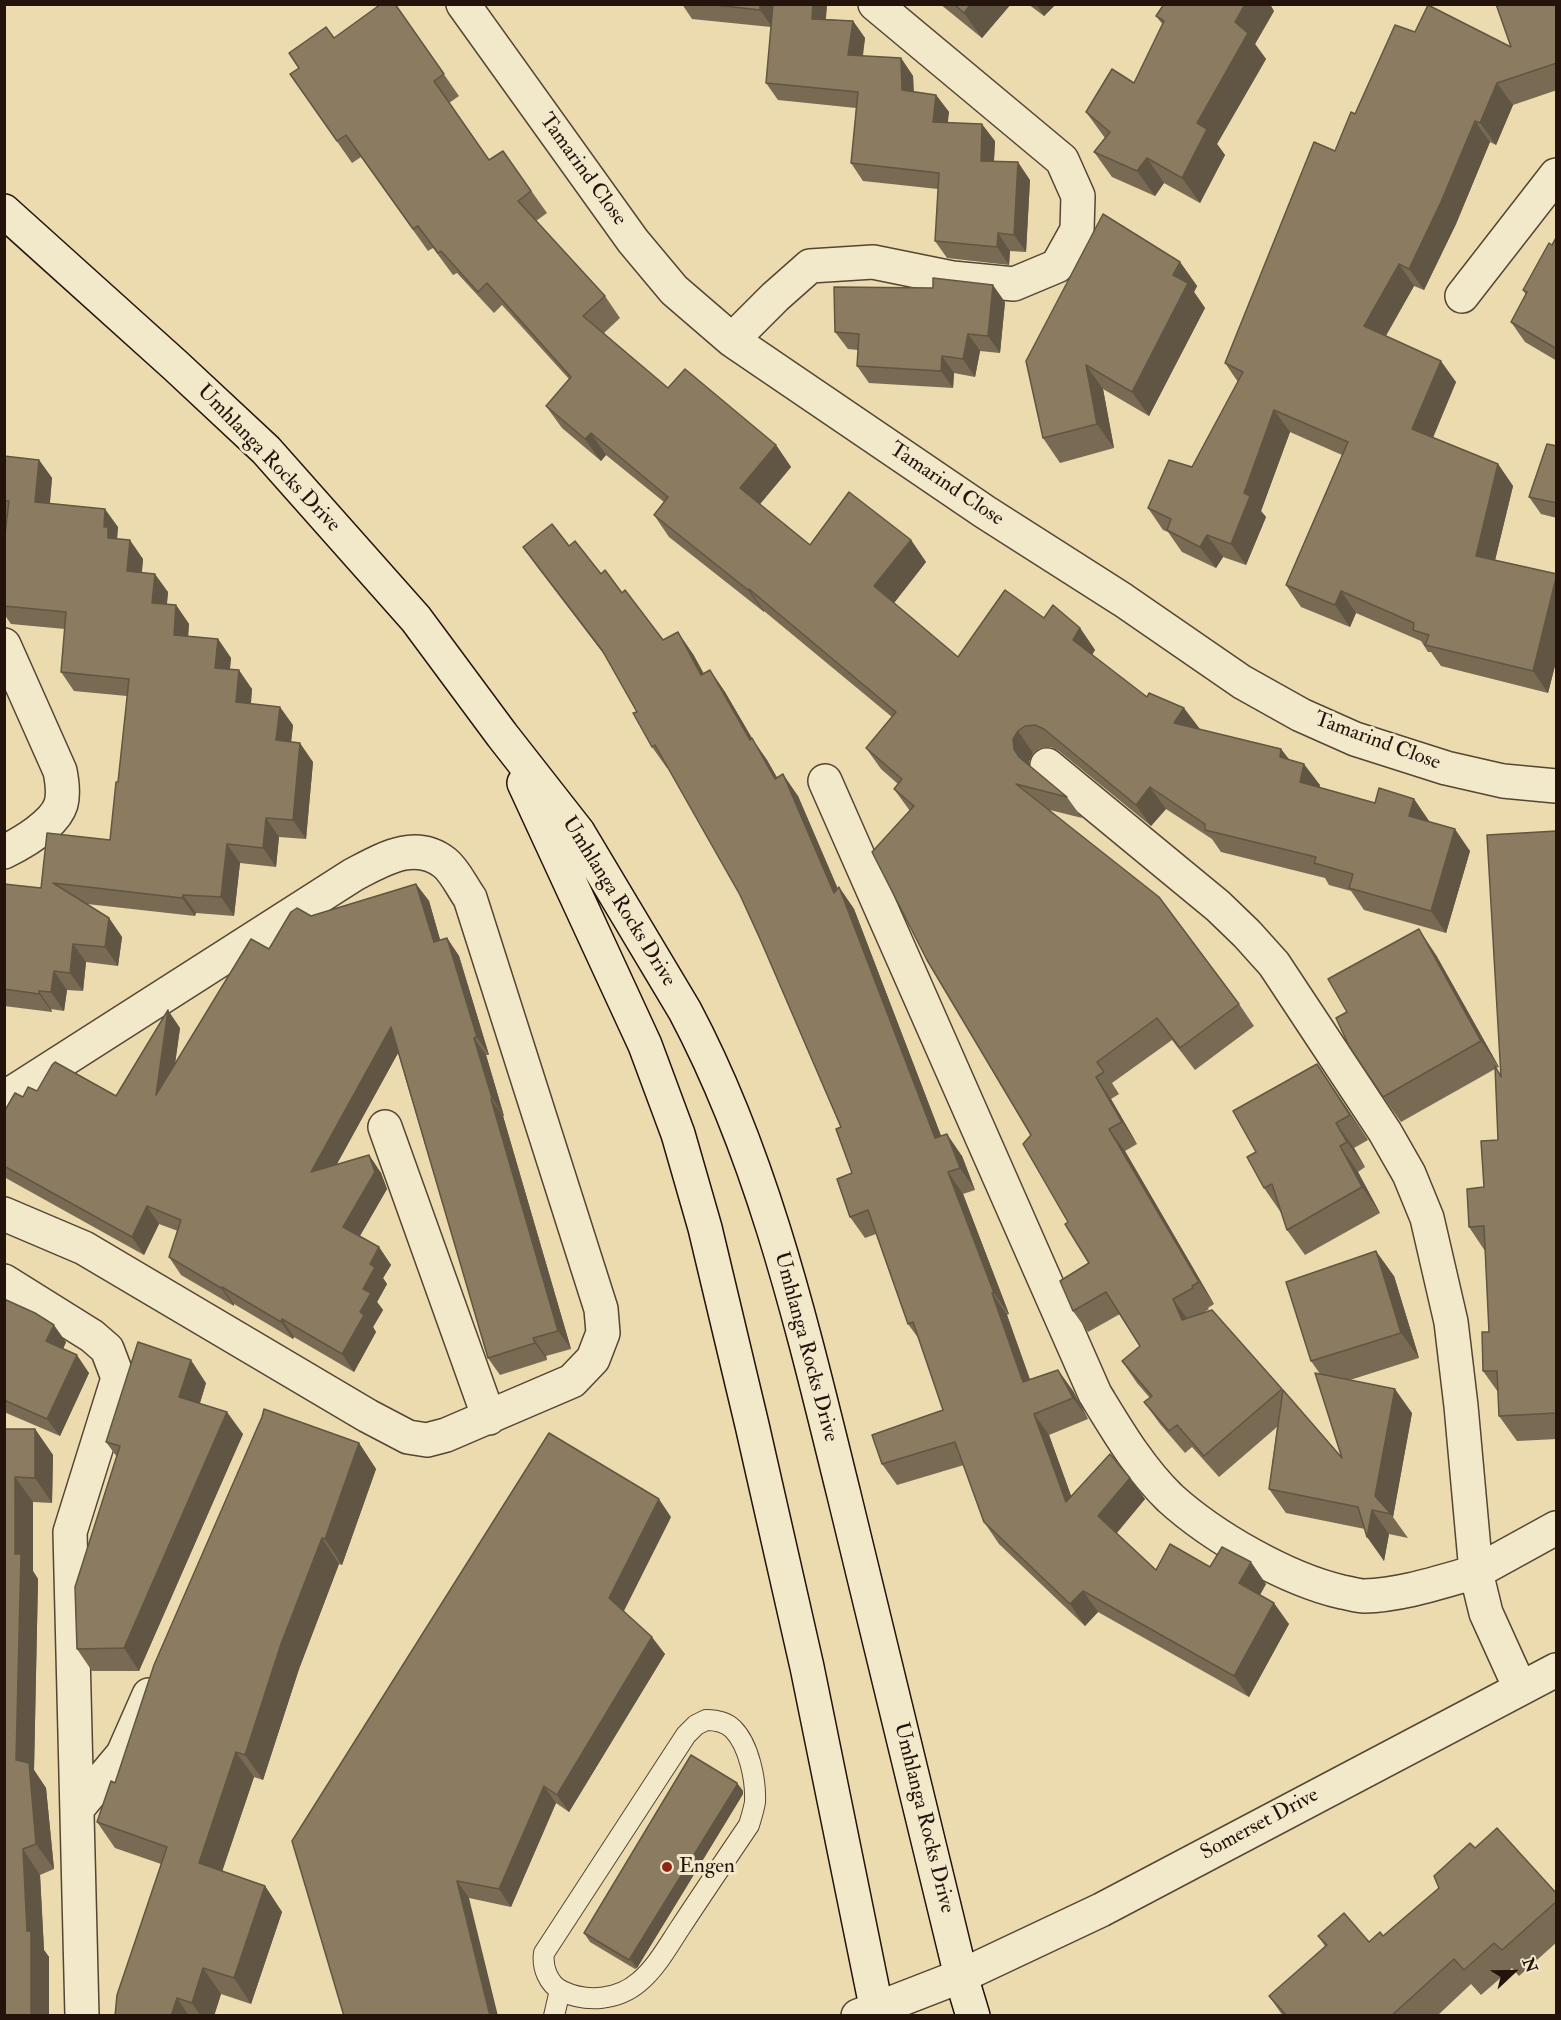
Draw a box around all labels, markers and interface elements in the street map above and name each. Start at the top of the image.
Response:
street label: Tamarind Close [533,109,631,231]
street label: Umhlanga Rocks Drive [191,380,345,538]
street label: Tamarind Close [884,438,1008,532]
street label: Tamarind Close [1310,708,1444,776]
street label: Umhlanga Rocks Drive [555,812,681,992]
street label: Umhlanga Rocks Drive [768,1249,842,1445]
street label: Umhlanga Rocks Drive [887,1720,959,1916]
street label: Somerset Drive [1197,1783,1323,1867]
place label: Engen [679,1854,735,1880]
marker: Engen [660,1860,674,1874]
north arrow [1483,1942,1543,2002]
text: N [1518,1955,1542,1976]

